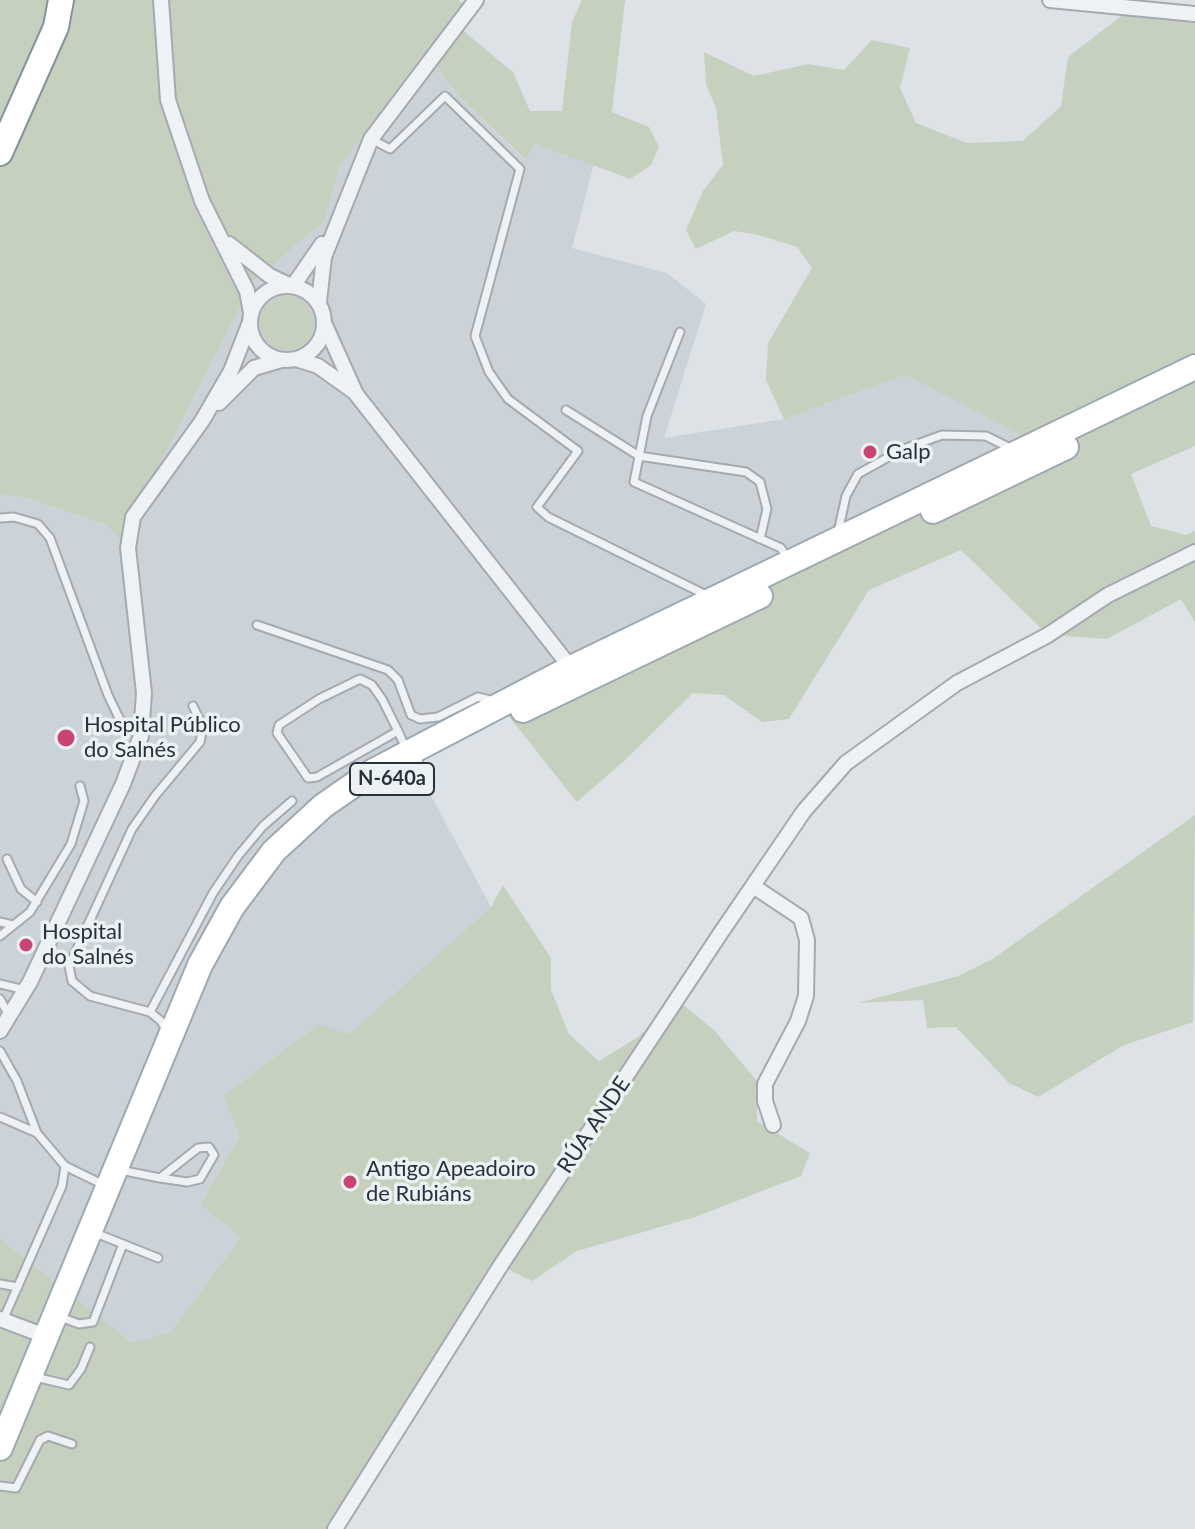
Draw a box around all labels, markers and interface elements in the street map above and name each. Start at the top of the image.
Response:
place label: Galp [886,439,930,465]
marker: Galp [861,443,879,461]
place label: Hospital Público do Salnés [84,712,241,764]
marker: Hospital Público do Salnés [55,727,77,749]
road number: N-640a [350,763,434,795]
place label: Hospital do Salnés [42,919,134,970]
marker: Hospital do Salnés [17,936,35,954]
street label: RÚA ANDE [552,1072,636,1178]
place label: Antigo Apeadoiro de Rubiáns [366,1156,536,1208]
marker: Antigo Apeadoiro de Rubiáns [341,1173,359,1191]

